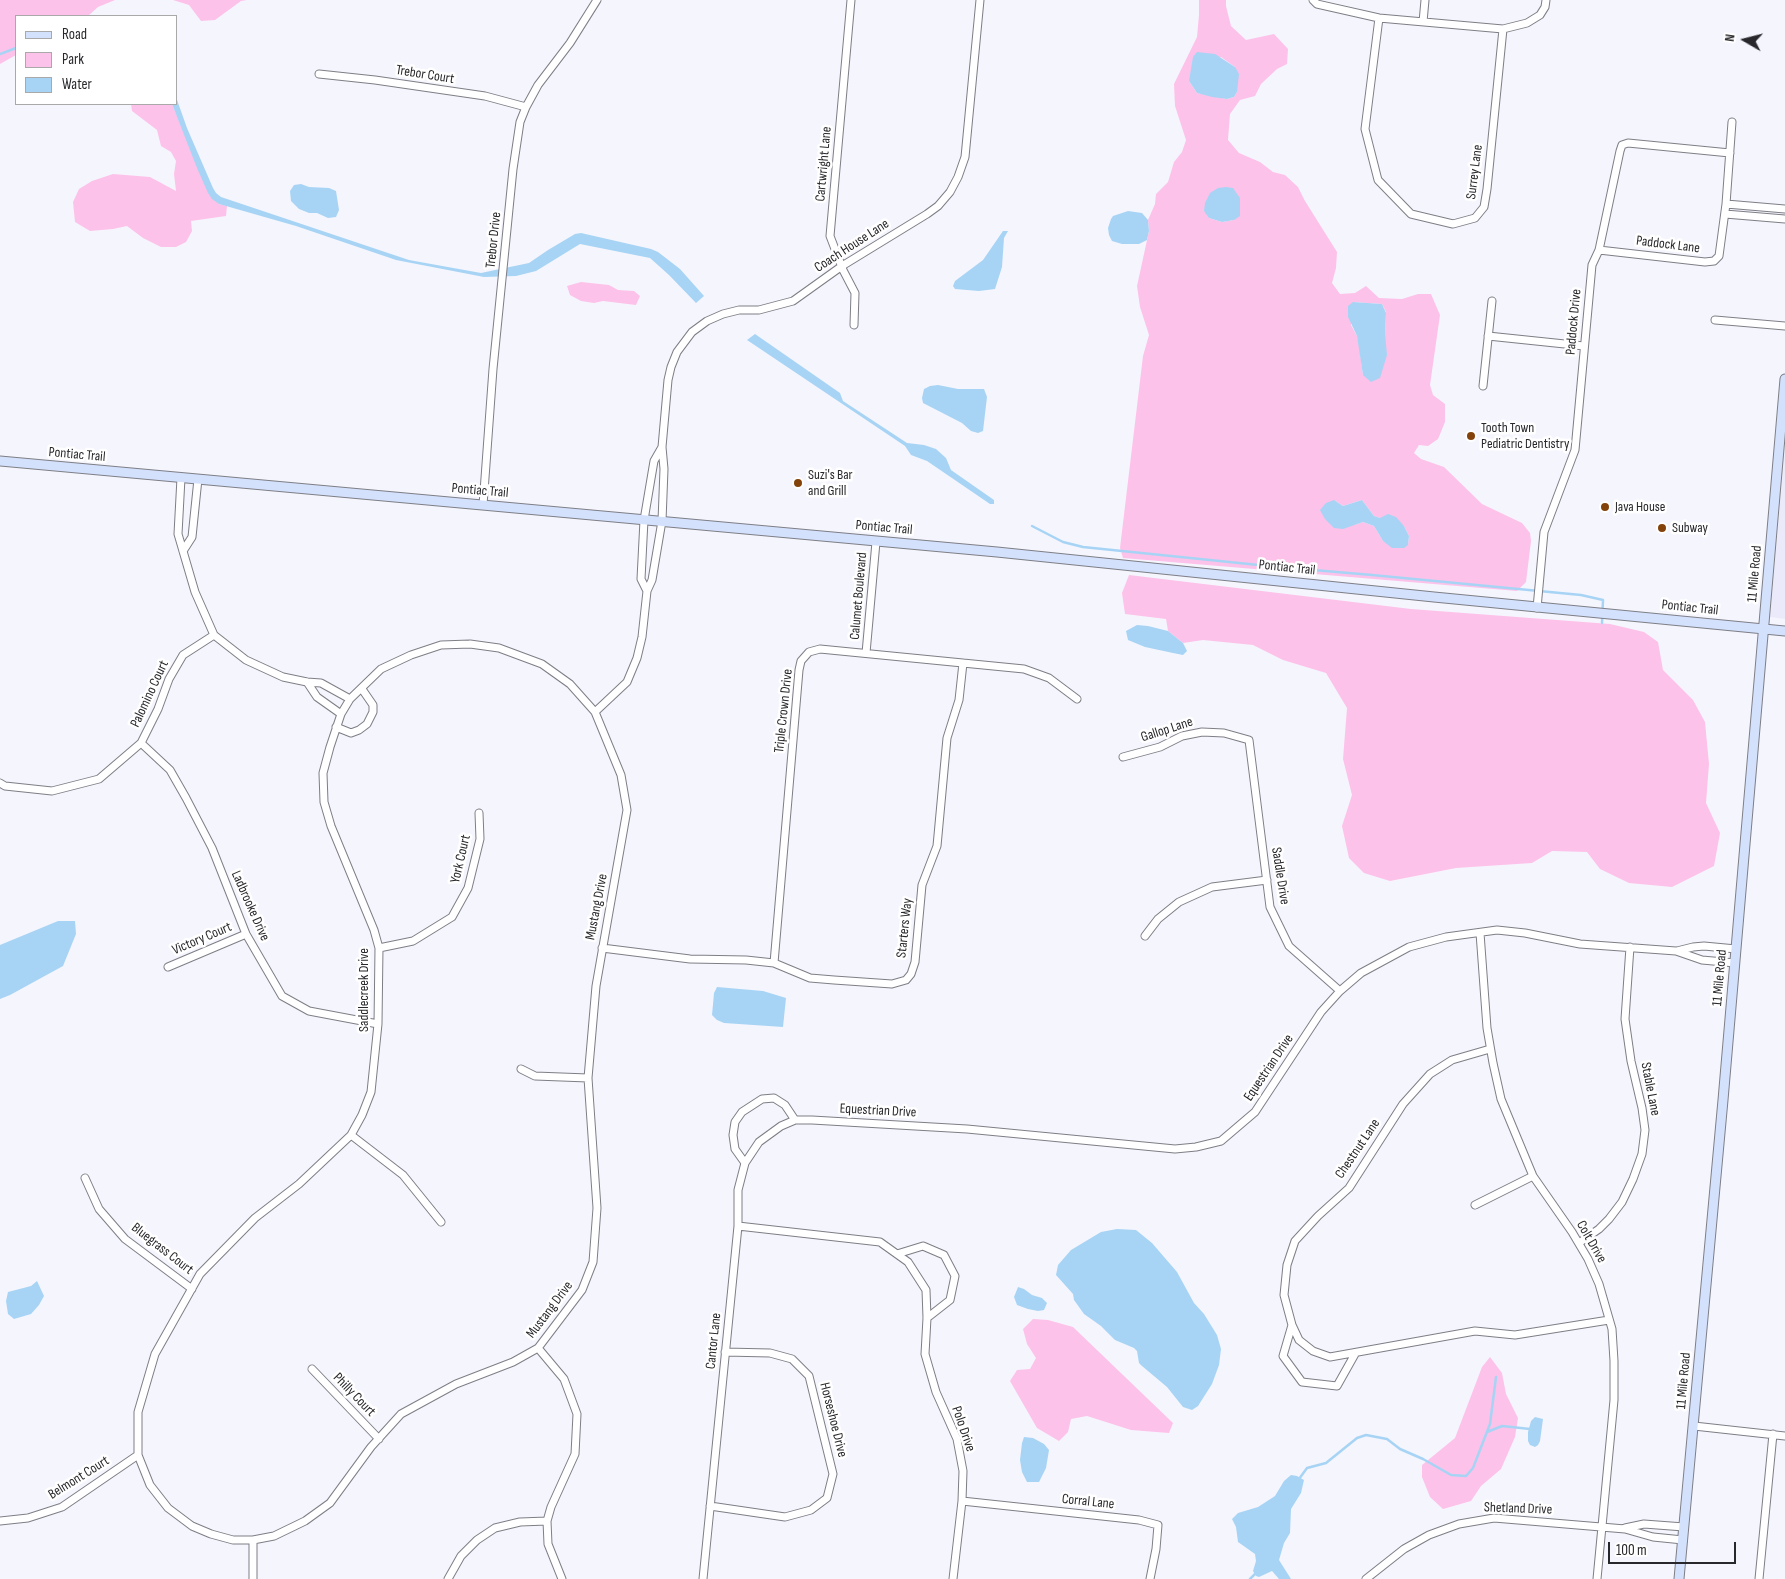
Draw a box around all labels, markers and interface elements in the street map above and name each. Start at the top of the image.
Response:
legend [15,15,178,105]
north arrow [1720,15,1770,65]
text: Road [62,25,87,44]
text: N [1721,33,1739,43]
text: Park [62,50,84,69]
street label: Trebor Court [395,62,455,88]
text: Water [62,75,92,94]
street label: Cartwright Lane [812,126,836,202]
street label: Surrey Lane [1463,144,1487,200]
street label: Trebor Drive [483,211,505,269]
street label: Coach House Lane [812,216,892,276]
street label: Paddock Lane [1635,233,1701,257]
street label: Paddock Drive [1563,288,1585,356]
place label: Tooth Town Pediatric Dentistry [1481,420,1569,452]
marker: Tooth Town Pediatric Dentistry [1465,430,1477,442]
street label: Pontiac Trail [48,444,106,466]
place label: Suzi's Bar and Grill [808,467,853,500]
marker: Suzi's Bar and Grill [792,477,804,489]
street label: Pontiac Trail [451,480,509,502]
place label: Java House [1615,499,1665,515]
marker: Java House [1599,501,1611,513]
street label: Pontiac Trail [855,517,913,539]
place label: Subway [1672,520,1708,536]
marker: Subway [1656,522,1668,534]
street label: 11 Mile Road [1744,545,1766,603]
street label: Calumet Boulevard [847,552,871,640]
street label: Pontiac Trail [1258,557,1316,579]
street label: Pontiac Trail [1661,597,1719,619]
street label: Palomino Court [127,658,173,730]
street label: Triple Crown Drive [771,668,797,754]
street label: Gallop Lane [1139,714,1195,746]
street label: York Court [447,833,475,885]
street label: Saddle Drive [1267,846,1293,906]
street label: Ladbrooke Drive [227,868,273,944]
street label: Mustang Drive [582,872,612,942]
street label: Starters Way [894,897,916,959]
street label: Victory Court [170,919,234,959]
street label: Saddlecreek Drive [356,948,372,1032]
street label: 11 Mile Road [1709,949,1731,1007]
street label: Equestrian Drive [1241,1031,1297,1105]
street label: Stable Lane [1637,1061,1663,1117]
street label: Equestrian Drive [839,1101,917,1121]
street label: Chestnut Lane [1332,1116,1384,1182]
street label: Colt Drive [1572,1218,1610,1266]
street label: Bluegrass Court [128,1220,196,1278]
street label: Mustang Drive [523,1278,577,1342]
street label: Cantor Lane [703,1312,725,1370]
street label: 11 Mile Road [1673,1352,1695,1410]
street label: Philly Court [329,1370,379,1420]
street label: Horseshoe Drive [816,1381,850,1459]
street label: Polo Drive [947,1404,979,1454]
street label: Belmont Court [45,1453,113,1503]
street label: Corral Lane [1061,1491,1115,1513]
street label: Shetland Drive [1484,1499,1552,1519]
scale bar [1610,1532,1738,1564]
text: 100 m [1616,1541,1647,1560]

